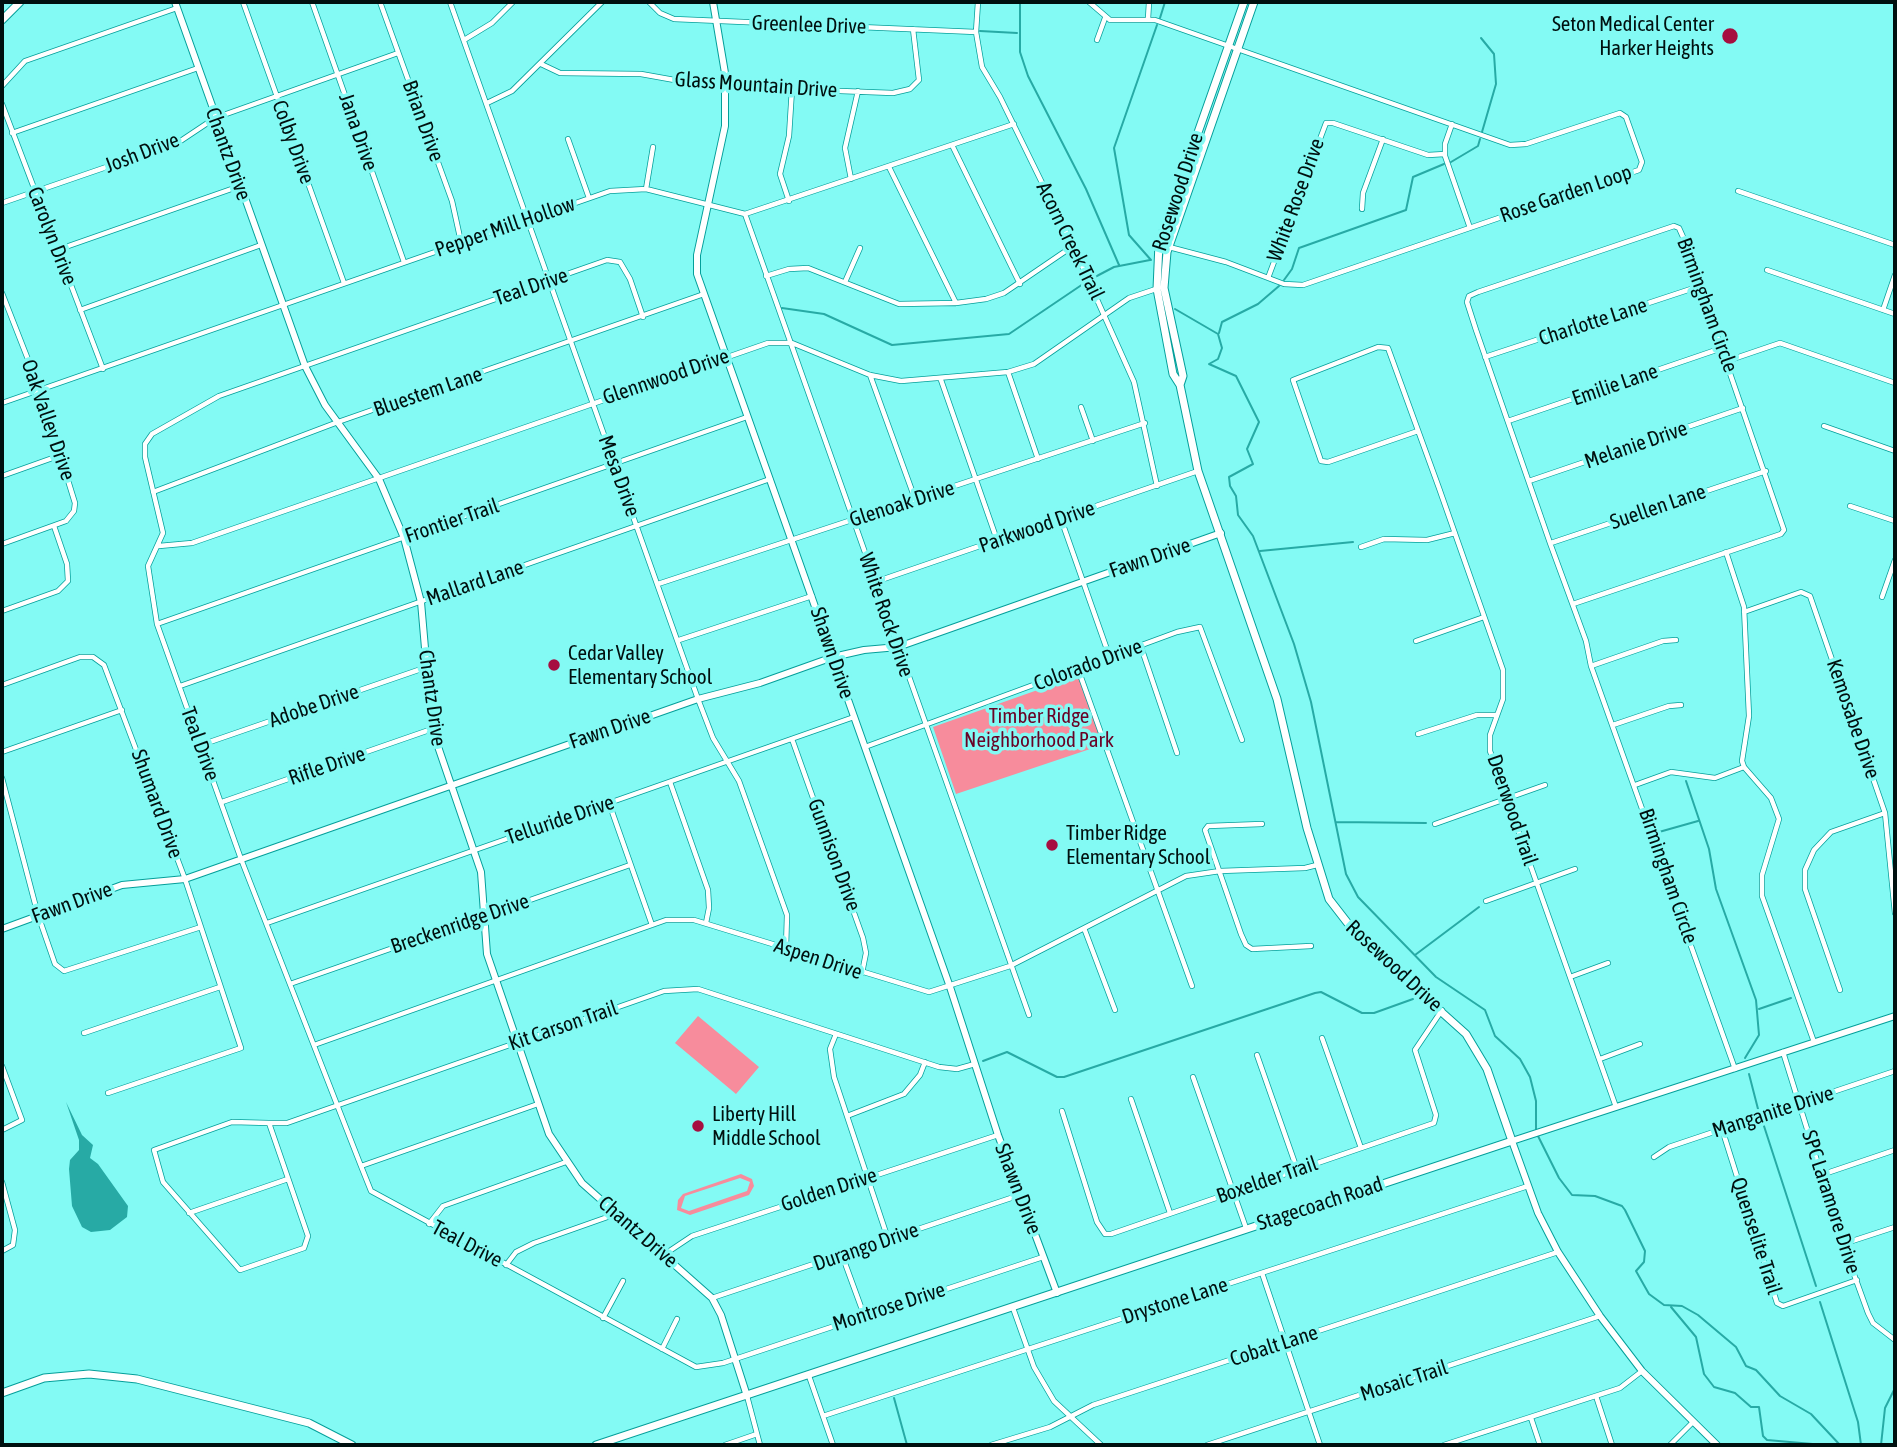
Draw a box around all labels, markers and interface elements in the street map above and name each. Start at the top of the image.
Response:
street label: Greenlee Drive [751,10,867,40]
place label: Seton Medical Center Harker Heights [1552,11,1714,61]
marker: Seton Medical Center Harker Heights [1720,26,1740,46]
street label: Glass Mountain Drive [674,67,838,103]
street label: Brian Drive [397,77,449,165]
street label: Jana Drive [333,90,383,174]
street label: Colby Drive [266,97,320,187]
street label: Chantz Drive [200,104,256,204]
street label: Josh Drive [101,127,183,179]
street label: Rosewood Drive [1147,130,1209,254]
street label: White Rose Drive [1262,135,1330,265]
street label: Rose Garden Loop [1497,160,1635,228]
street label: Acorn Creek Trail [1031,178,1109,304]
street label: Carolyn Drive [22,183,82,289]
street label: Pepper Mill Hollow [432,191,578,263]
street label: Birmingham Circle [1671,234,1743,376]
street label: Teal Drive [491,263,571,311]
street label: Charlotte Lane [1536,293,1650,351]
street label: Glennwood Drive [599,344,733,410]
street label: Oak Valley Drive [16,356,80,484]
street label: Emilie Lane [1569,359,1661,411]
street label: Bluestem Lane [370,362,486,422]
street label: Melanie Drive [1581,416,1691,474]
street label: Mesa Drive [593,432,645,520]
street label: Glenoak Drive [846,475,958,533]
street label: Suellen Lane [1607,479,1709,535]
street label: Frontier Trail [402,493,502,549]
street label: Parkwood Drive [976,495,1098,559]
street label: Fawn Drive [1106,532,1194,584]
street label: White Rock Drive [853,550,919,680]
street label: Mallard Lane [423,555,527,611]
street label: Shawn Drive [805,604,859,702]
street label: Colorado Drive [1030,634,1146,696]
place label: Cedar Valley Elementary School [568,640,712,690]
street label: Chantz Drive [413,648,451,748]
street label: Kemosabe Drive [1821,656,1885,782]
marker: Cedar Valley Elementary School [546,657,562,673]
street label: Adobe Drive [266,679,362,733]
street label: Fawn Drive [566,703,654,755]
park label: Timber Ridge Neighborhood Park [964,703,1114,753]
street label: Teal Drive [175,704,225,784]
street label: Rifle Drive [285,741,369,791]
street label: Shumard Drive [126,746,188,862]
street label: Deerwood Trail [1481,751,1543,869]
street label: Telluride Drive [503,790,617,850]
street label: Gunnison Drive [802,795,866,915]
street label: Birmingham Circle [1633,805,1703,947]
place label: Timber Ridge Elementary School [1066,820,1210,870]
marker: Timber Ridge Elementary School [1044,837,1060,853]
street label: Fawn Drive [28,877,116,929]
street label: Breckenridge Drive [388,889,532,959]
street label: Rosewood Drive [1341,915,1447,1017]
street label: Aspen Drive [771,933,865,985]
street label: Kit Carson Trail [505,996,621,1056]
street label: Manganite Drive [1709,1080,1837,1144]
place label: Liberty Hill Middle School [712,1101,821,1151]
marker: Liberty Hill Middle School [690,1118,706,1134]
street label: SPC Laramore Drive [1796,1127,1866,1277]
street label: Shawn Drive [989,1140,1047,1238]
street label: Boxelder Trail [1213,1151,1321,1209]
street label: Golden Drive [778,1163,880,1217]
street label: Stagecoach Road [1254,1172,1386,1236]
street label: Quenselite Trail [1725,1174,1787,1298]
street label: Chantz Drive [593,1191,683,1273]
street label: Teal Drive [427,1215,507,1273]
street label: Durango Drive [810,1217,922,1277]
street label: Drystone Lane [1119,1272,1231,1330]
street label: Montrose Drive [830,1277,948,1337]
street label: Cobalt Lane [1227,1320,1321,1372]
street label: Mosaic Trail [1357,1355,1451,1407]

